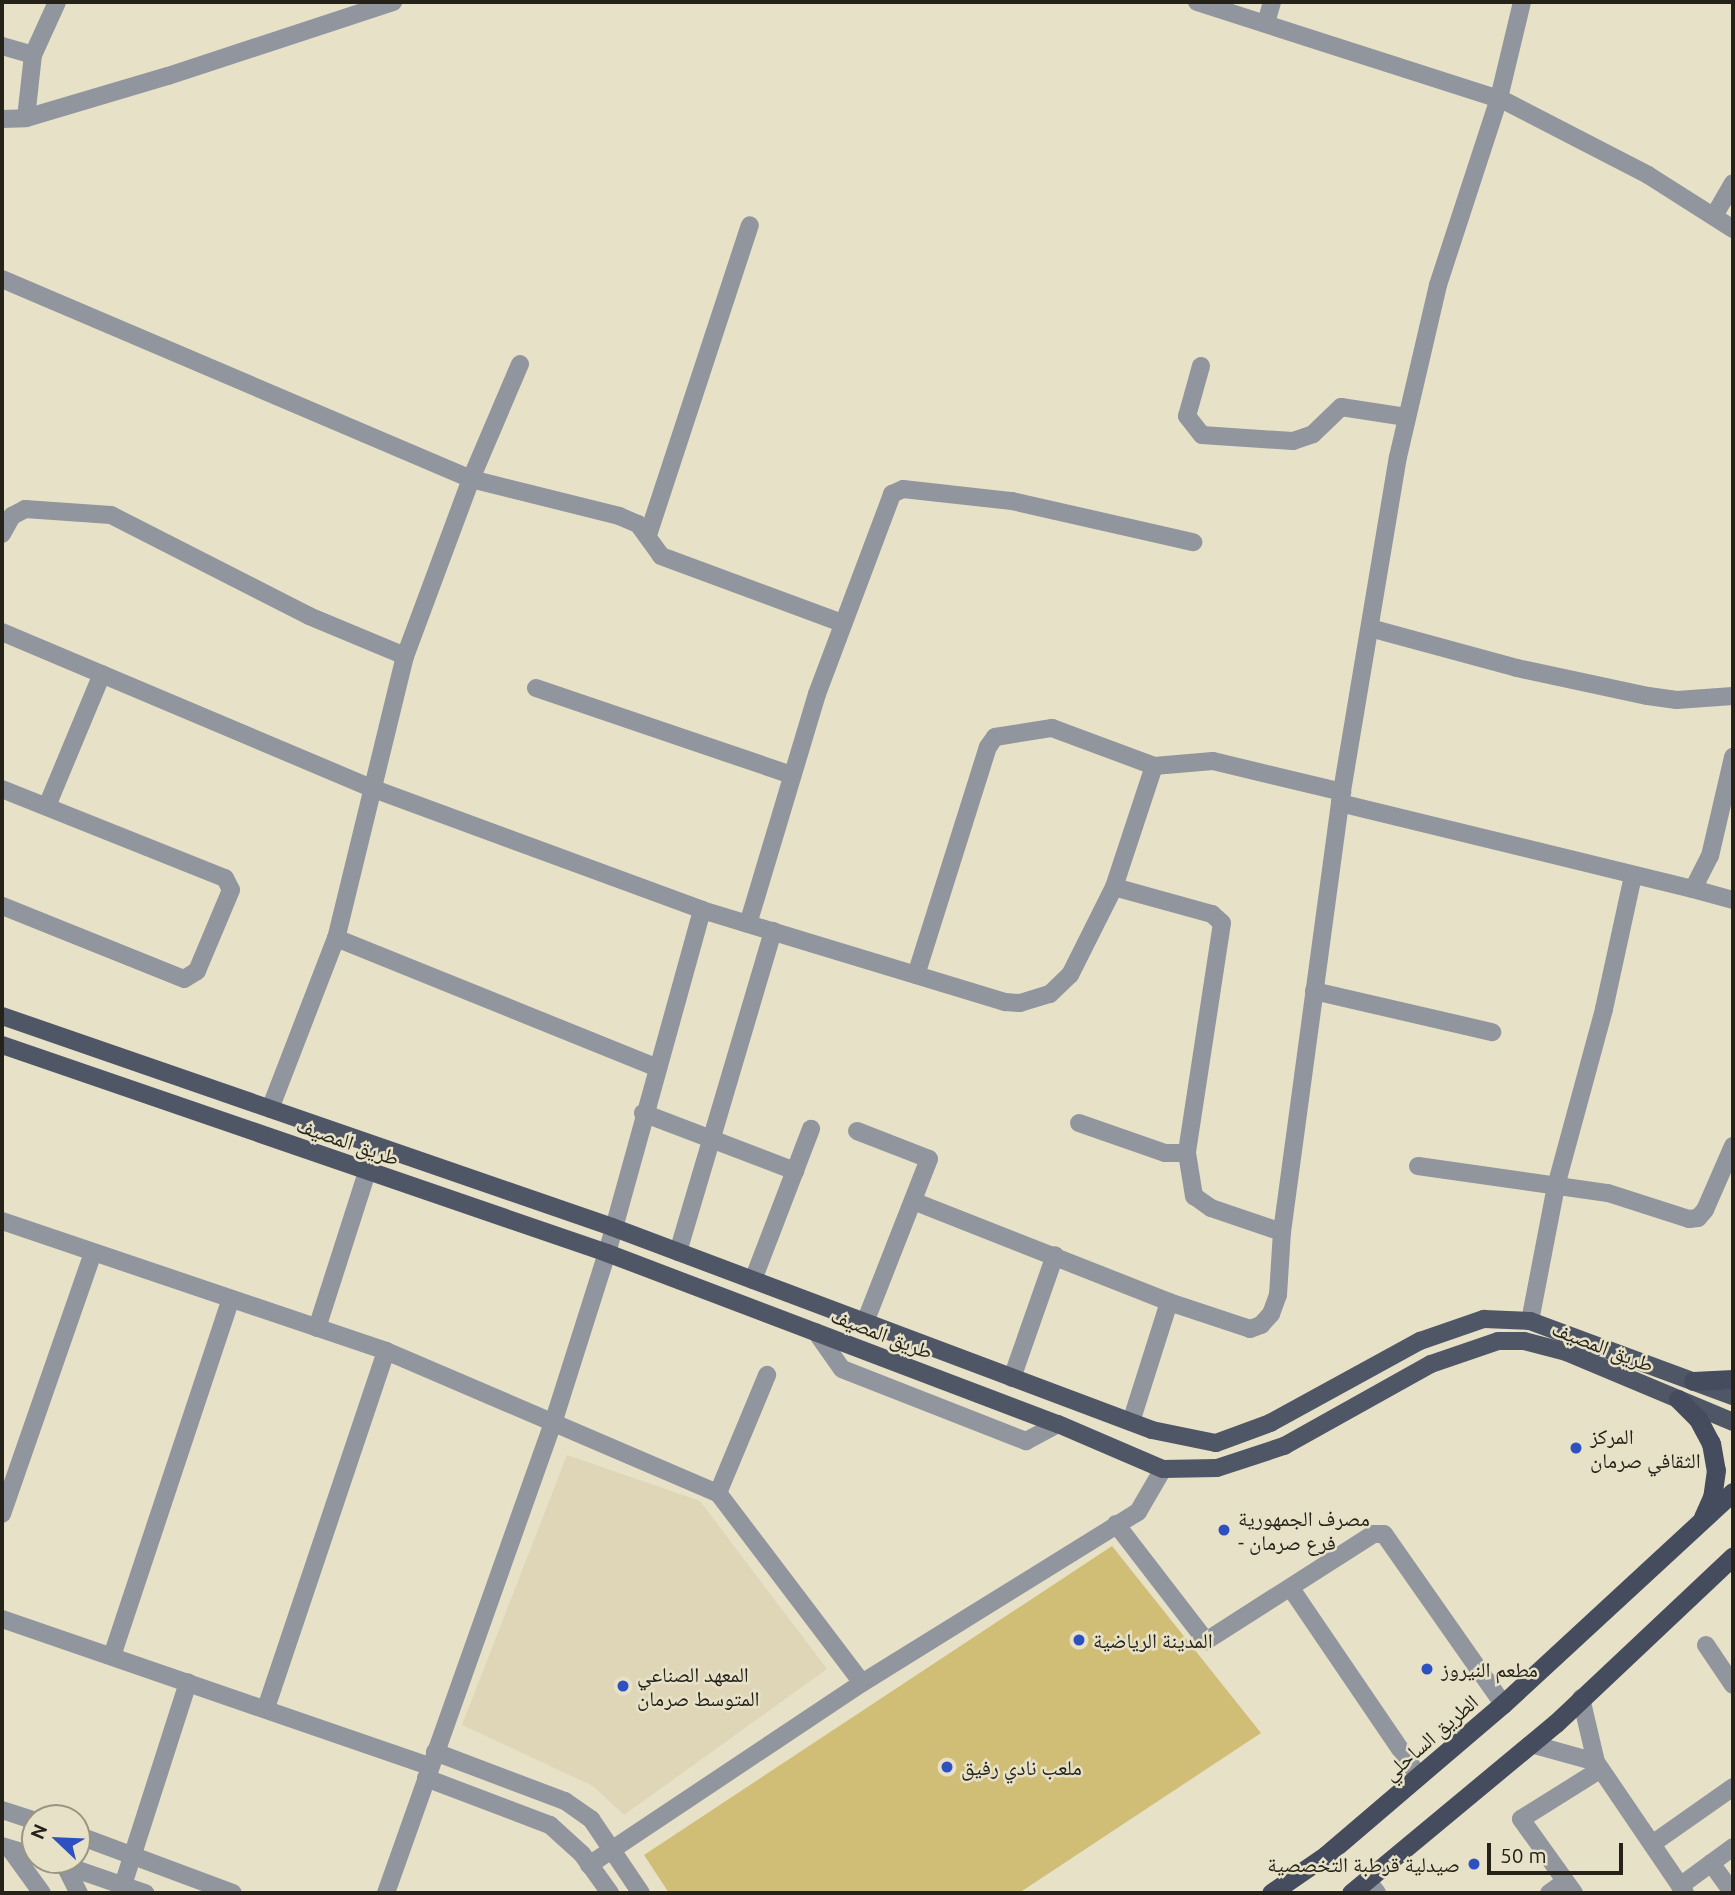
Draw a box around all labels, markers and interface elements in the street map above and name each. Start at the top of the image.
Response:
street label: طريق المصيف [293,1112,403,1170]
street label: طريق المصيف [828,1302,936,1364]
street label: طريق المصيف [1549,1315,1657,1377]
place label: المركز الثقافي صرمان [1590,1423,1701,1473]
marker: المركز الثقافي صرمان [1568,1440,1584,1456]
place label: مصرف الجمهورية - فرع صرمان [1238,1505,1370,1555]
marker: مصرف الجمهورية - فرع صرمان [1216,1522,1232,1538]
place label: المدينة الرياضية [1093,1627,1213,1653]
marker: المدينة الرياضية [1071,1632,1087,1648]
place label: مطعم النيروز [1441,1656,1538,1682]
place label: المعهد الصناعي المتوسط صرمان [637,1661,760,1711]
marker: مطعم النيروز [1419,1661,1435,1677]
marker: المعهد الصناعي المتوسط صرمان [615,1678,631,1694]
street label: الطريق الساحلي [1377,1689,1483,1785]
place label: ملعب نادي رفيق [961,1754,1082,1780]
marker: ملعب نادي رفيق [939,1759,955,1775]
north arrow [21,1804,91,1874]
text: N [26,1821,51,1842]
scale bar [1490,1828,1626,1872]
text: 50 m [1500,1843,1547,1867]
place label: صيدلية قرطبة التخصصية [1267,1851,1460,1877]
marker: صيدلية قرطبة التخصصية [1466,1856,1482,1872]

